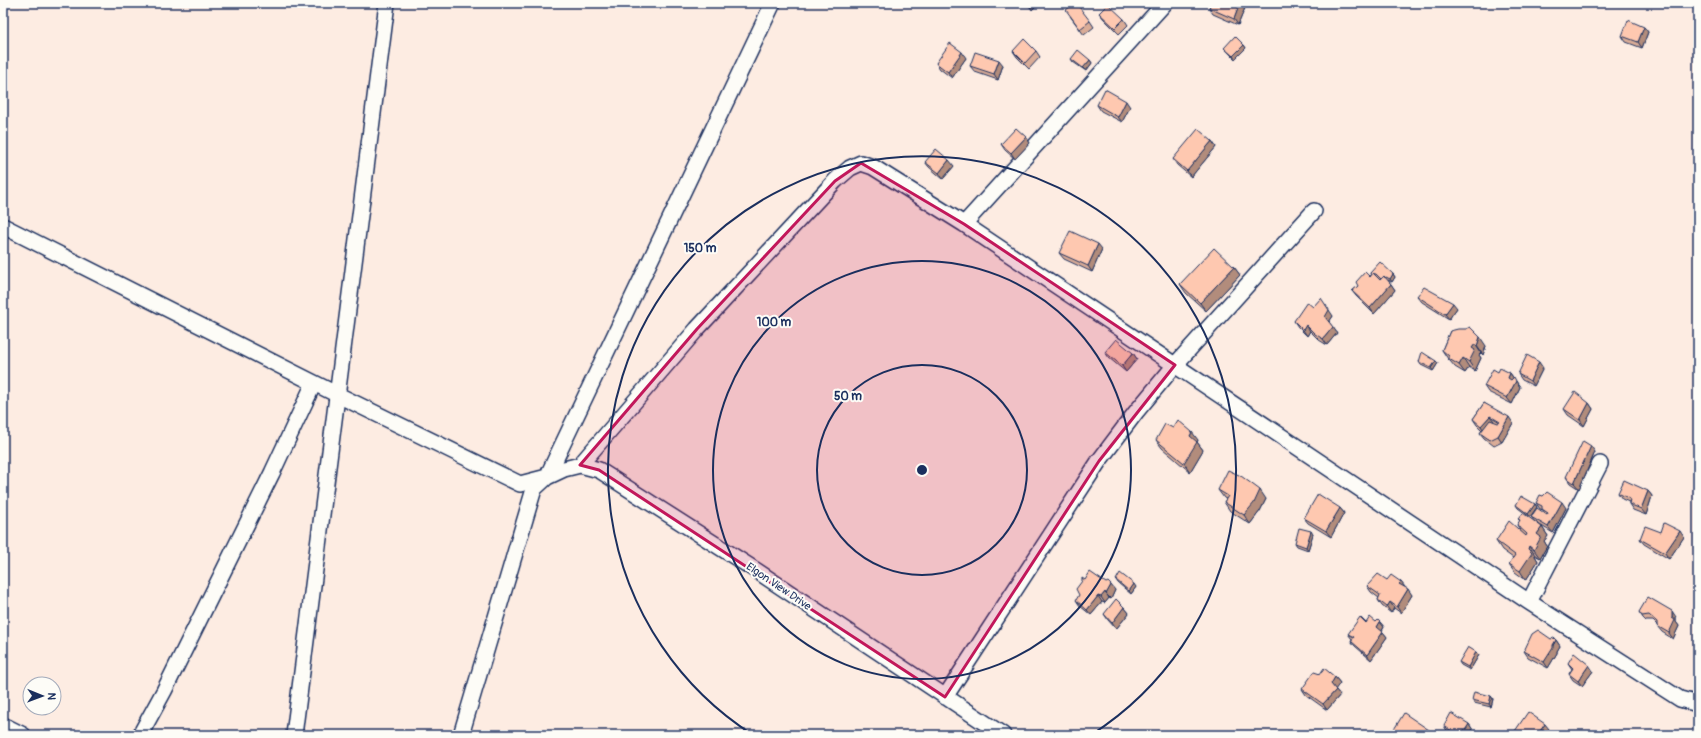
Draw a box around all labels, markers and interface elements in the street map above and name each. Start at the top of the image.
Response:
text: 150 m [684,241,717,256]
text: 100 m [757,315,792,330]
text: 50 m [834,389,862,404]
centre of rings [915,463,929,477]
street label: Elgon View Drive [744,560,814,613]
north arrow [22,676,62,716]
text: N [45,692,58,701]

